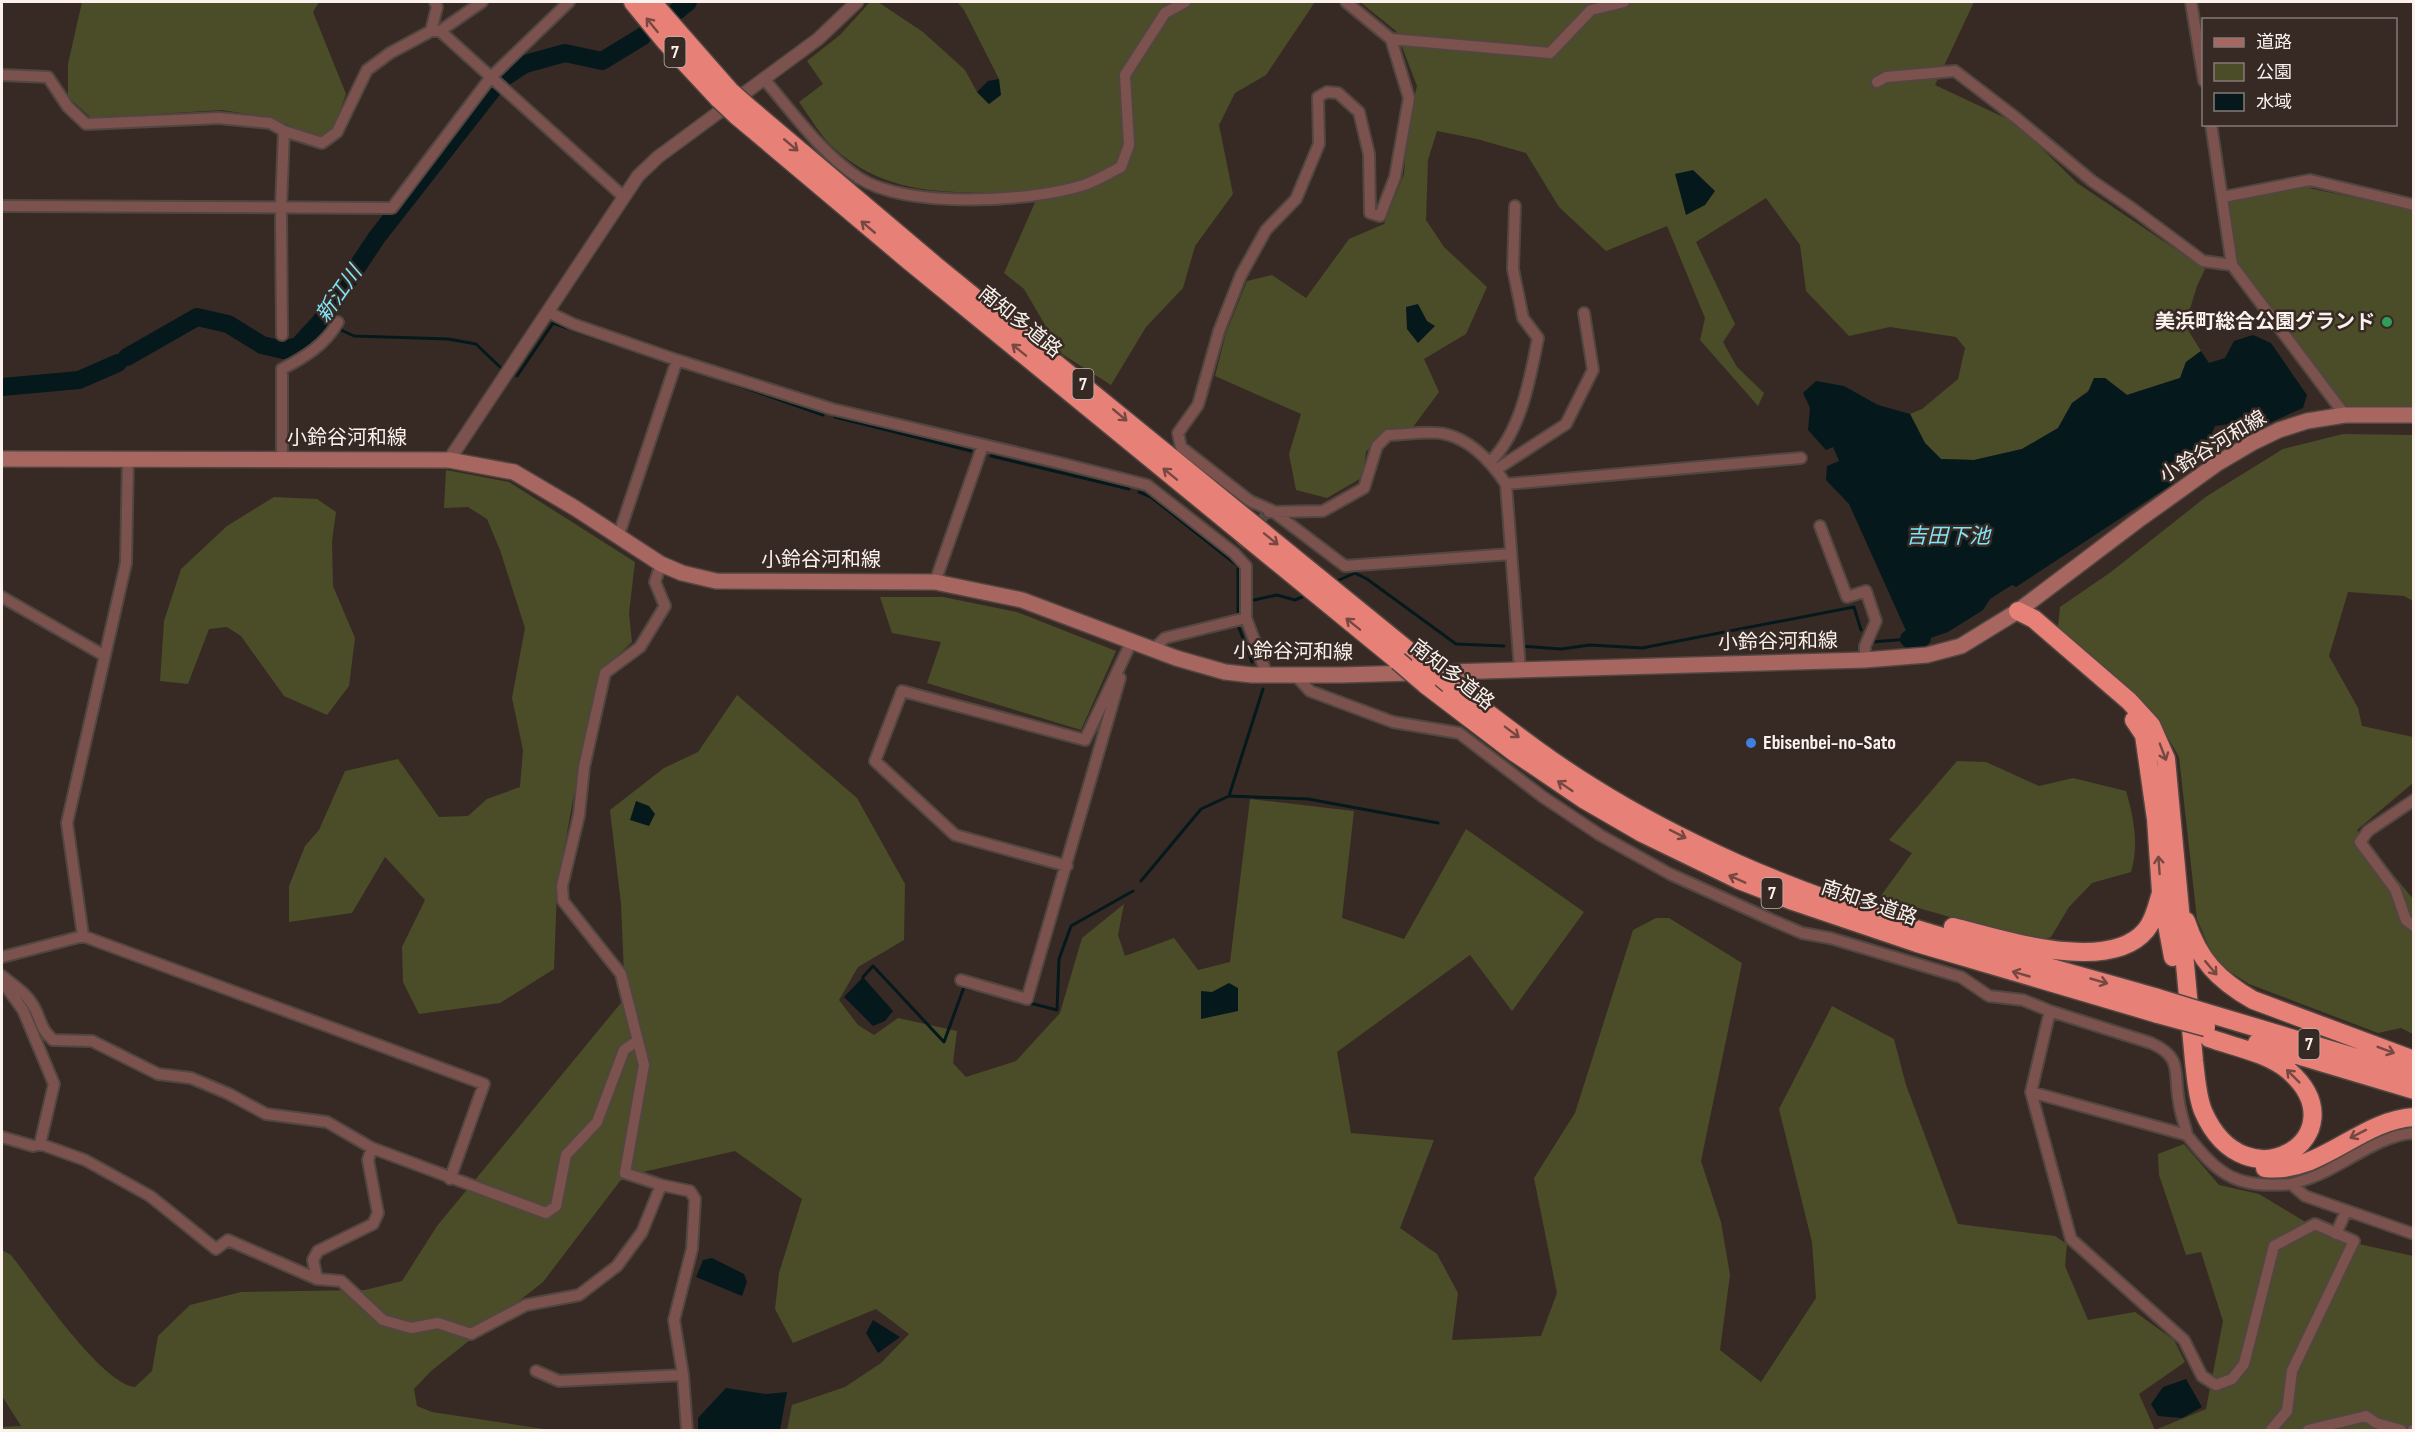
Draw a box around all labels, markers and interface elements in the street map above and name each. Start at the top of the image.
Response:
one-way arrow [645,17,658,33]
legend [2202,18,2397,126]
text: 道路 [2256,32,2292,53]
road number: 7 [664,37,686,67]
text: 公園 [2256,62,2292,83]
text: 水域 [2256,92,2292,113]
one-way arrow [783,138,799,151]
one-way arrow [861,220,876,234]
water label: 新江川 [311,259,368,327]
street label: 南知多道路 [974,281,1066,363]
place label: 美浜町総合公園グランド [2155,310,2375,334]
marker: 美浜町総合公園グランド [2380,315,2394,329]
one-way arrow [1011,344,1027,357]
road number: 7 [1072,369,1094,399]
street label: 小鈴谷河和線 [2155,406,2271,488]
one-way arrow [1112,408,1128,421]
street label: 小鈴谷河和線 [287,426,407,450]
one-way arrow [1162,467,1178,480]
water label: 吉田下池 [1906,524,1992,549]
one-way arrow [1263,532,1278,546]
street label: 小鈴谷河和線 [761,548,881,572]
one-way arrow [1345,618,1361,631]
street label: 小鈴谷河和線 [1718,629,1838,655]
street label: 南知多道路 [1405,635,1499,715]
street label: 小鈴谷河和線 [1233,639,1353,665]
one-way arrow [1504,725,1520,738]
place label: Ebisenbei-no-Sato [1763,731,1896,755]
marker: Ebisenbei-no-Sato [1744,736,1758,750]
one-way arrow [2158,742,2169,761]
one-way arrow [1557,780,1574,792]
one-way arrow [1668,829,1686,841]
one-way arrow [2154,856,2165,876]
one-way arrow [1728,872,1746,884]
street label: 南知多道路 [1818,875,1920,931]
road number: 7 [1762,878,1782,908]
one-way arrow [2204,960,2218,975]
one-way arrow [2012,968,2031,979]
one-way arrow [2089,976,2108,987]
road number: 7 [2298,1029,2320,1059]
one-way arrow [2376,1045,2395,1056]
one-way arrow [2286,1069,2301,1084]
one-way arrow [2350,1129,2368,1141]

